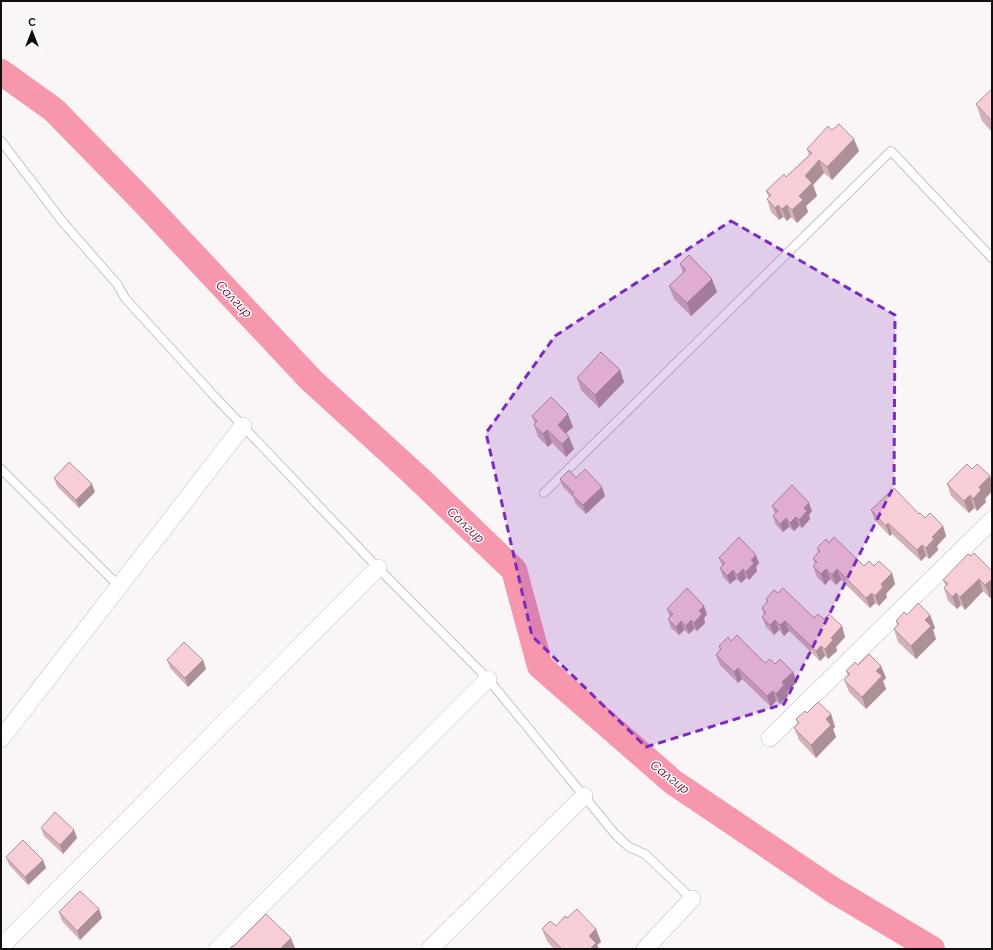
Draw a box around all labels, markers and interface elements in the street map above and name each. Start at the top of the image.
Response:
north arrow [12,12,52,52]
text: С [28,16,36,29]
water label: Салгир [213,277,255,321]
water label: Салгир [444,504,488,546]
water label: Салгир [648,757,693,797]

